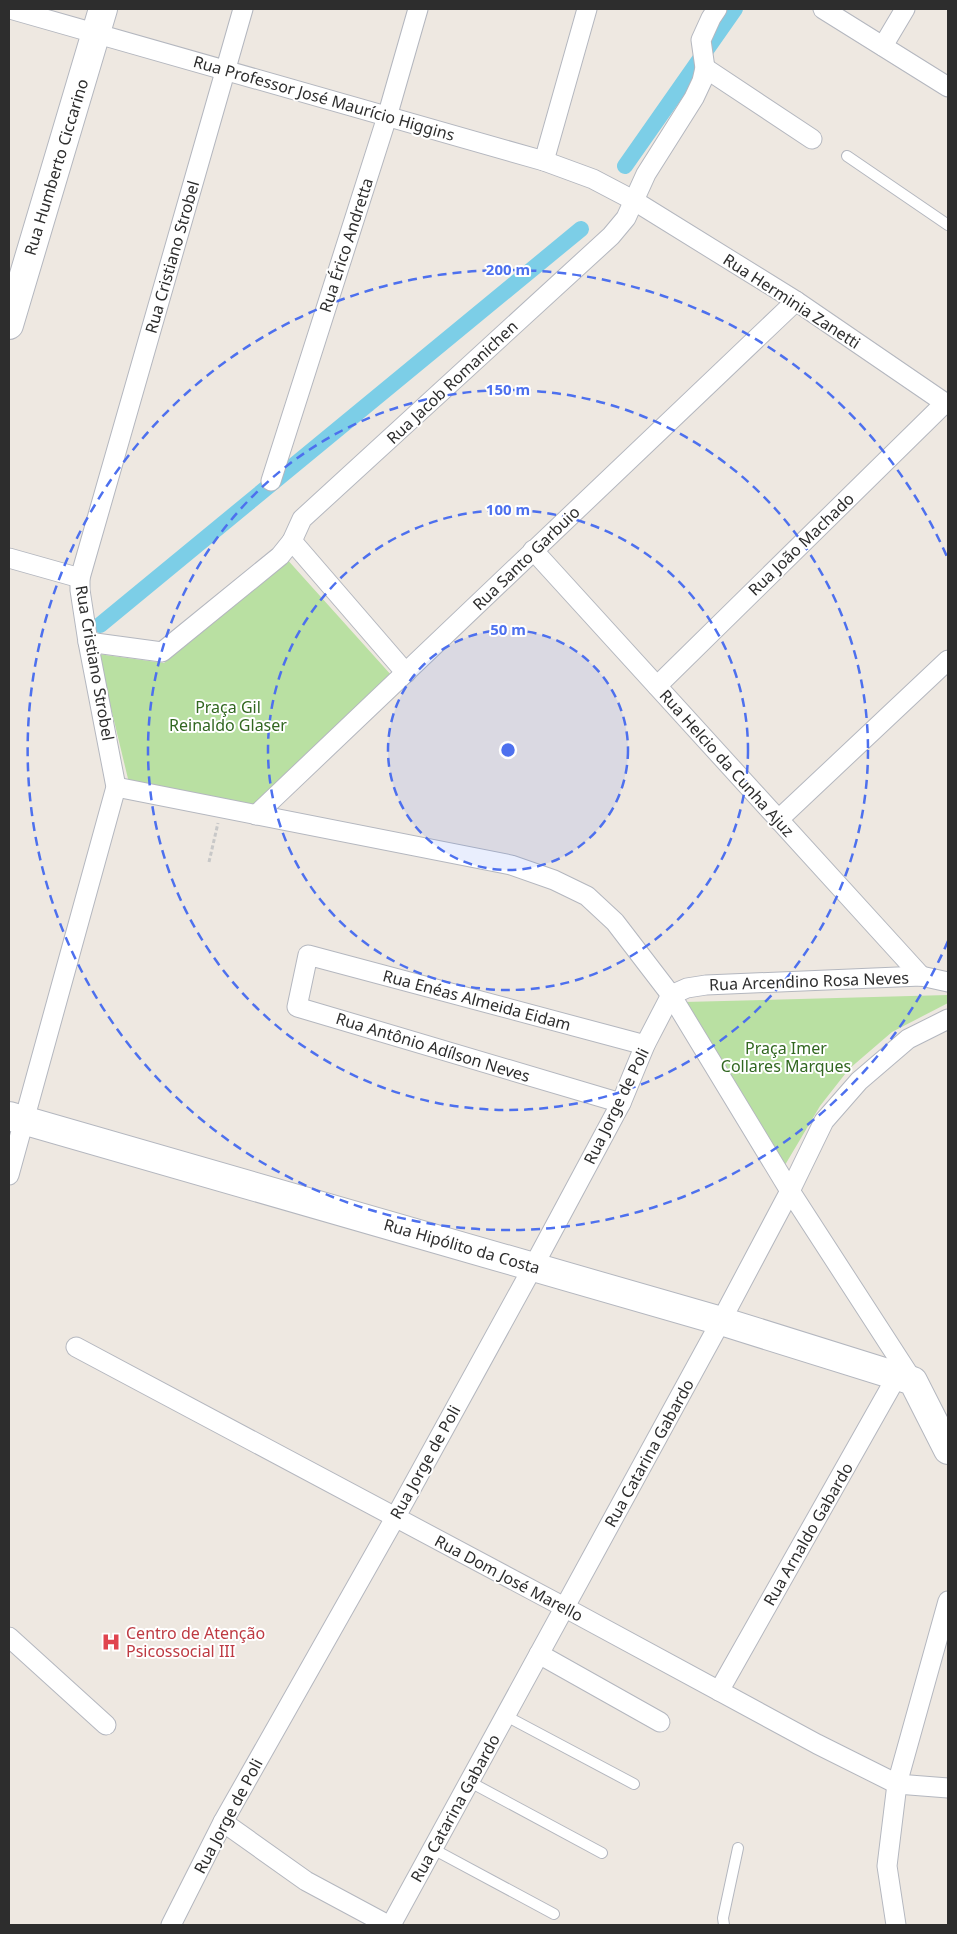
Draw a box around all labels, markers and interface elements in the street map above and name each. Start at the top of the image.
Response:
street label: Rua Professor José Maurício Higgins [191,50,457,146]
street label: Rua Humberto Ciccarino [19,76,93,258]
street label: Rua Érico Andretta [314,175,378,315]
street label: Rua Cristiano Strobel [140,178,204,336]
street label: Rua Herminia Zanetti [719,248,865,354]
text: 200 m [486,259,530,279]
street label: Rua Jacob Romanichen [382,315,522,449]
text: 150 m [486,379,530,399]
street label: Rua João Machado [743,488,859,600]
text: 100 m [486,499,530,519]
street label: Rua Santo Garbuio [468,501,584,615]
street label: Rua Cristiano Strobel [70,583,120,743]
text: 50 m [490,619,526,639]
street label: Rua Helcio da Cunha Ajuz [655,685,799,841]
park label: Praça Gil Reinaldo Glaser [169,696,287,736]
centre of rings [499,741,517,759]
street label: Rua Enéas Almeida Eidam [381,964,573,1036]
street label: Rua Arcendino Rosa Neves [709,967,909,995]
street label: Rua Antônio Adílson Neves [333,1007,533,1087]
park label: Praça Imer Collares Marques [721,1037,851,1077]
street label: Rua Jorge de Poli [578,1044,654,1168]
street label: Rua Hipólito da Costa [381,1213,543,1279]
street label: Rua Catarina Gabardo [599,1375,699,1531]
street label: Rua Jorge de Poli [385,1401,465,1523]
street label: Rua Arnaldo Gabardo [758,1458,858,1610]
street label: Rua Dom José Marello [431,1530,587,1626]
place label: Centro de Atenção Psicossocial III [126,1622,265,1662]
hospital icon: Centro de Atenção Psicossocial III [100,1631,122,1653]
street label: Rua Catarina Gabardo [405,1730,505,1886]
street label: Rua Jorge de Poli [188,1755,268,1877]

